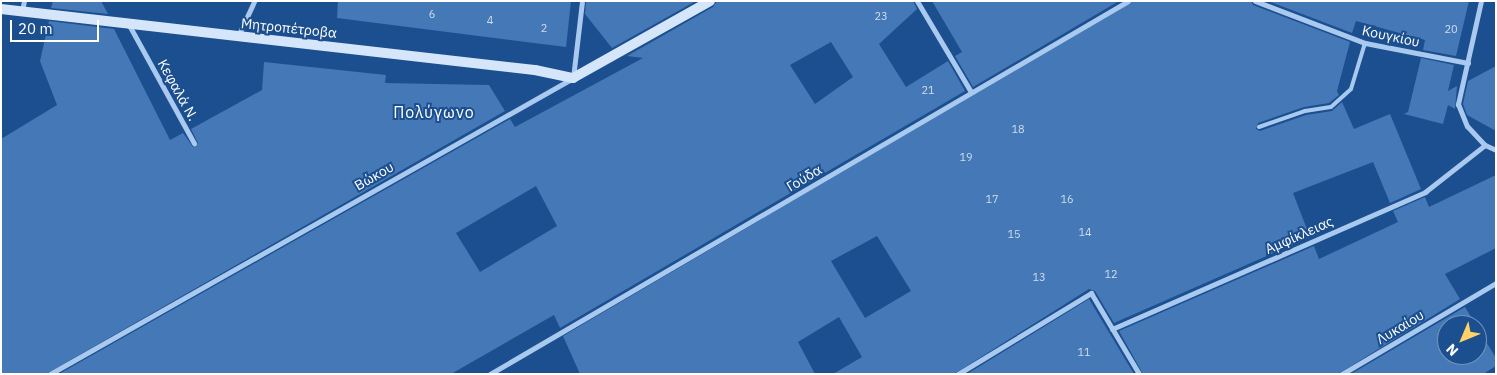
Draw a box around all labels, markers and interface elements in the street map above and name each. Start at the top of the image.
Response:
house number: 6 [429,7,435,21]
house number: 23 [874,9,888,23]
scale bar [12,10,101,42]
house number: 4 [487,13,493,27]
street label: Μητροπέτροβα [240,15,338,41]
text: 20 m [18,19,53,38]
house number: 2 [541,21,547,35]
street label: Κουγκίου [1361,22,1421,50]
house number: 20 [1444,22,1458,36]
street label: Κεφαλά Ν. [154,56,202,124]
house number: 21 [921,83,935,97]
district label: Πολύγωνο [392,102,476,122]
house number: 18 [1011,122,1025,136]
house number: 19 [959,150,973,164]
street label: Βώκου [351,158,397,194]
street label: Γούδα [783,161,825,195]
house number: 17 [985,192,999,206]
house number: 16 [1060,192,1074,206]
street label: Αμφίκλειας [1262,213,1336,257]
house number: 14 [1078,225,1092,239]
house number: 15 [1007,227,1021,241]
house number: 12 [1104,267,1118,281]
house number: 13 [1032,270,1046,284]
street label: Λυκαίου [1373,306,1427,348]
north arrow [1437,315,1487,365]
text: N [1442,340,1462,360]
house number: 11 [1077,345,1091,359]

